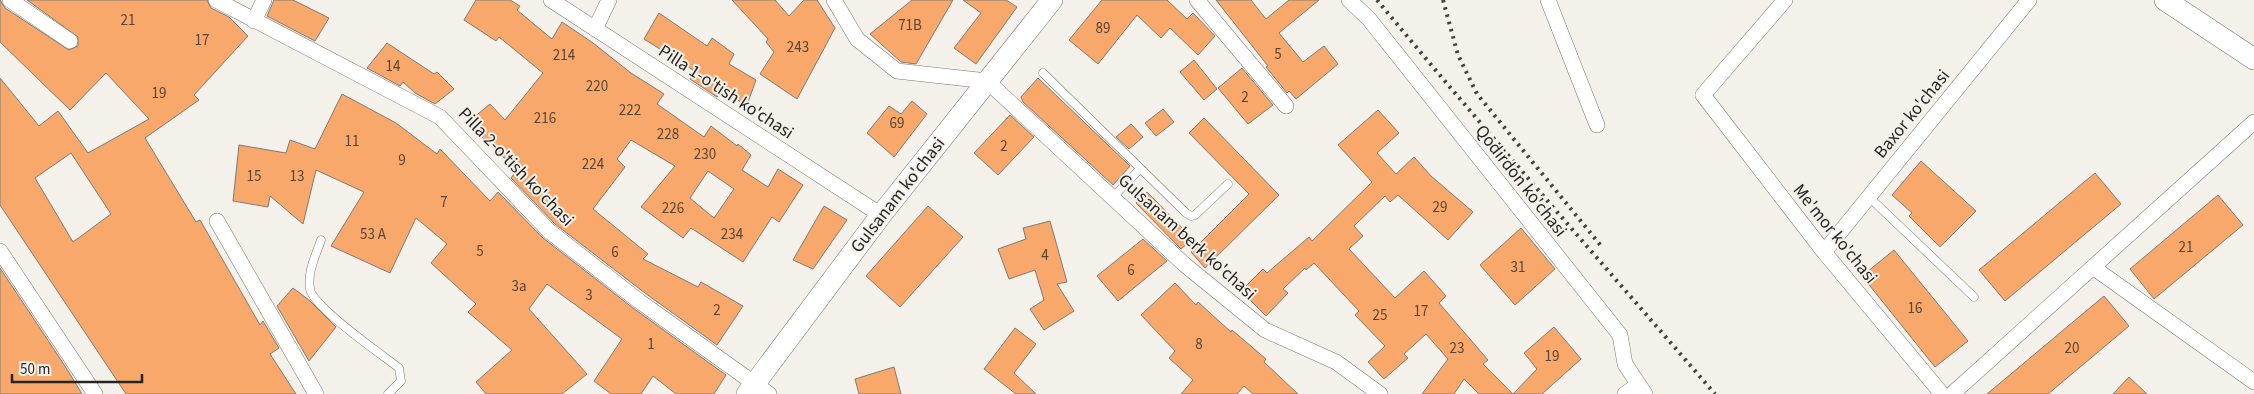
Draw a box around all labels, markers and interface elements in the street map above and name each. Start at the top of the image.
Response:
house number: 21 [121,10,135,31]
house number: 71B [898,15,922,36]
house number: 89 [1096,18,1110,39]
house number: 17 [195,30,209,51]
house number: 243 [787,37,809,58]
street label: Pilla 1-o'tish ko'chasi [653,39,799,145]
house number: 5 [1274,44,1282,65]
house number: 214 [553,45,576,66]
house number: 14 [386,56,401,77]
street label: Baxor ko'chasi [1868,64,1956,164]
house number: 220 [586,76,608,97]
house number: 19 [152,83,166,104]
house number: 2 [1241,87,1249,108]
house number: 222 [619,100,641,121]
street label: Pilla 2-o'tish ko'chasi [452,102,580,232]
house number: 216 [534,108,556,129]
house number: 69 [890,113,904,134]
street label: Qodirdon ko'chasi [1469,120,1573,242]
house number: 228 [657,124,679,145]
house number: 11 [345,131,359,152]
street label: Gulsanam ko'chasi [845,132,951,258]
house number: 2 [1000,136,1008,157]
house number: 230 [694,144,716,165]
house number: 9 [398,150,406,171]
house number: 224 [582,154,605,175]
house number: 15 [247,166,261,187]
house number: 13 [290,166,304,187]
street label: Gulsanam berk ko'chasi [1112,168,1262,306]
street label: Me'mor ko'chasi [1787,179,1883,289]
house number: 7 [440,192,448,213]
house number: 29 [1433,197,1447,218]
house number: 226 [662,198,684,219]
house number: 53 А [360,224,387,245]
house number: 234 [721,224,744,245]
house number: 21 [2179,237,2193,258]
house number: 5 [476,241,484,262]
house number: 6 [611,242,619,263]
house number: 4 [1041,245,1049,266]
house number: 31 [1511,257,1525,278]
house number: 6 [1127,260,1135,281]
house number: 3a [511,276,527,297]
house number: 3 [585,285,593,306]
house number: 16 [1908,298,1922,319]
house number: 2 [713,300,721,321]
house number: 17 [1414,301,1428,322]
house number: 25 [1373,305,1387,326]
house number: 1 [647,334,655,355]
house number: 8 [1195,334,1203,355]
house number: 23 [1450,338,1464,359]
house number: 20 [2065,338,2079,359]
house number: 19 [1545,346,1559,367]
scale bar [12,352,142,384]
text: 50 m [20,359,50,380]

